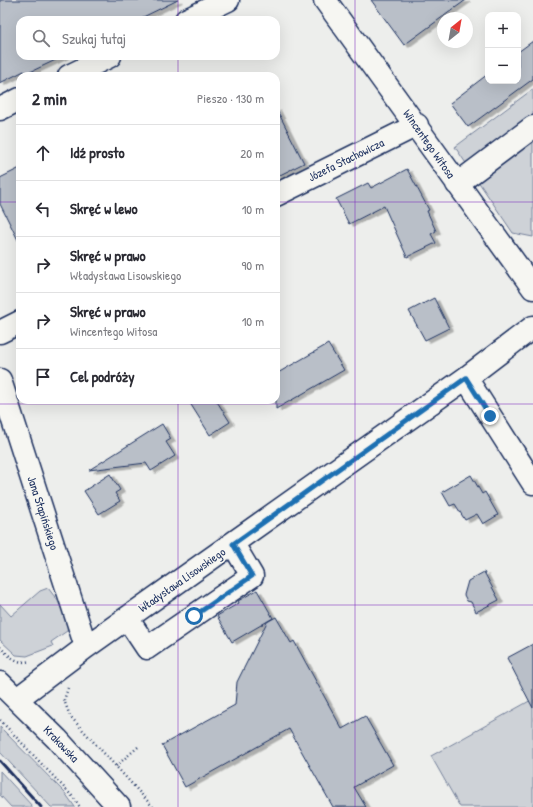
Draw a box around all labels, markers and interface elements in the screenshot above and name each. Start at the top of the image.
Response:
north arrow [437,12,473,48]
map controls [485,12,521,84]
button: + [485,12,521,48]
search box [16,16,280,60]
icon: search [30,27,52,49]
text: Szukaj tutaj [62,28,126,49]
button: − [485,48,521,84]
text: 2 min [32,87,67,110]
text: Pieszo · 130 m [197,89,264,107]
street label: Wincentego Witosa [399,106,460,182]
street label: Józefa Stachowicza [305,134,387,185]
icon: ahead [32,142,54,164]
text: Idź prosto [70,142,124,163]
text: 20 m [240,144,264,162]
icon: left [32,198,54,220]
text: Skręć w lewo [70,198,137,219]
text: 10 m [242,200,264,218]
text: Skręć w prawo [70,245,146,266]
icon: right [32,254,54,276]
text: 90 m [242,256,264,274]
text: Władysława Lisowskiego [70,266,181,284]
text: Skręć w prawo [70,301,146,322]
icon: right [32,310,54,332]
text: 10 m [242,312,264,330]
text: Wincentego Witosa [70,322,157,340]
icon: arrive [32,366,54,388]
text: Cel podróży [70,366,135,387]
route end [481,407,499,425]
street label: Jana Stapińskiego [24,474,63,552]
street label: Władysława Lisowskiego [135,543,229,616]
route start [185,607,203,625]
street label: Krakowska [40,721,83,766]

